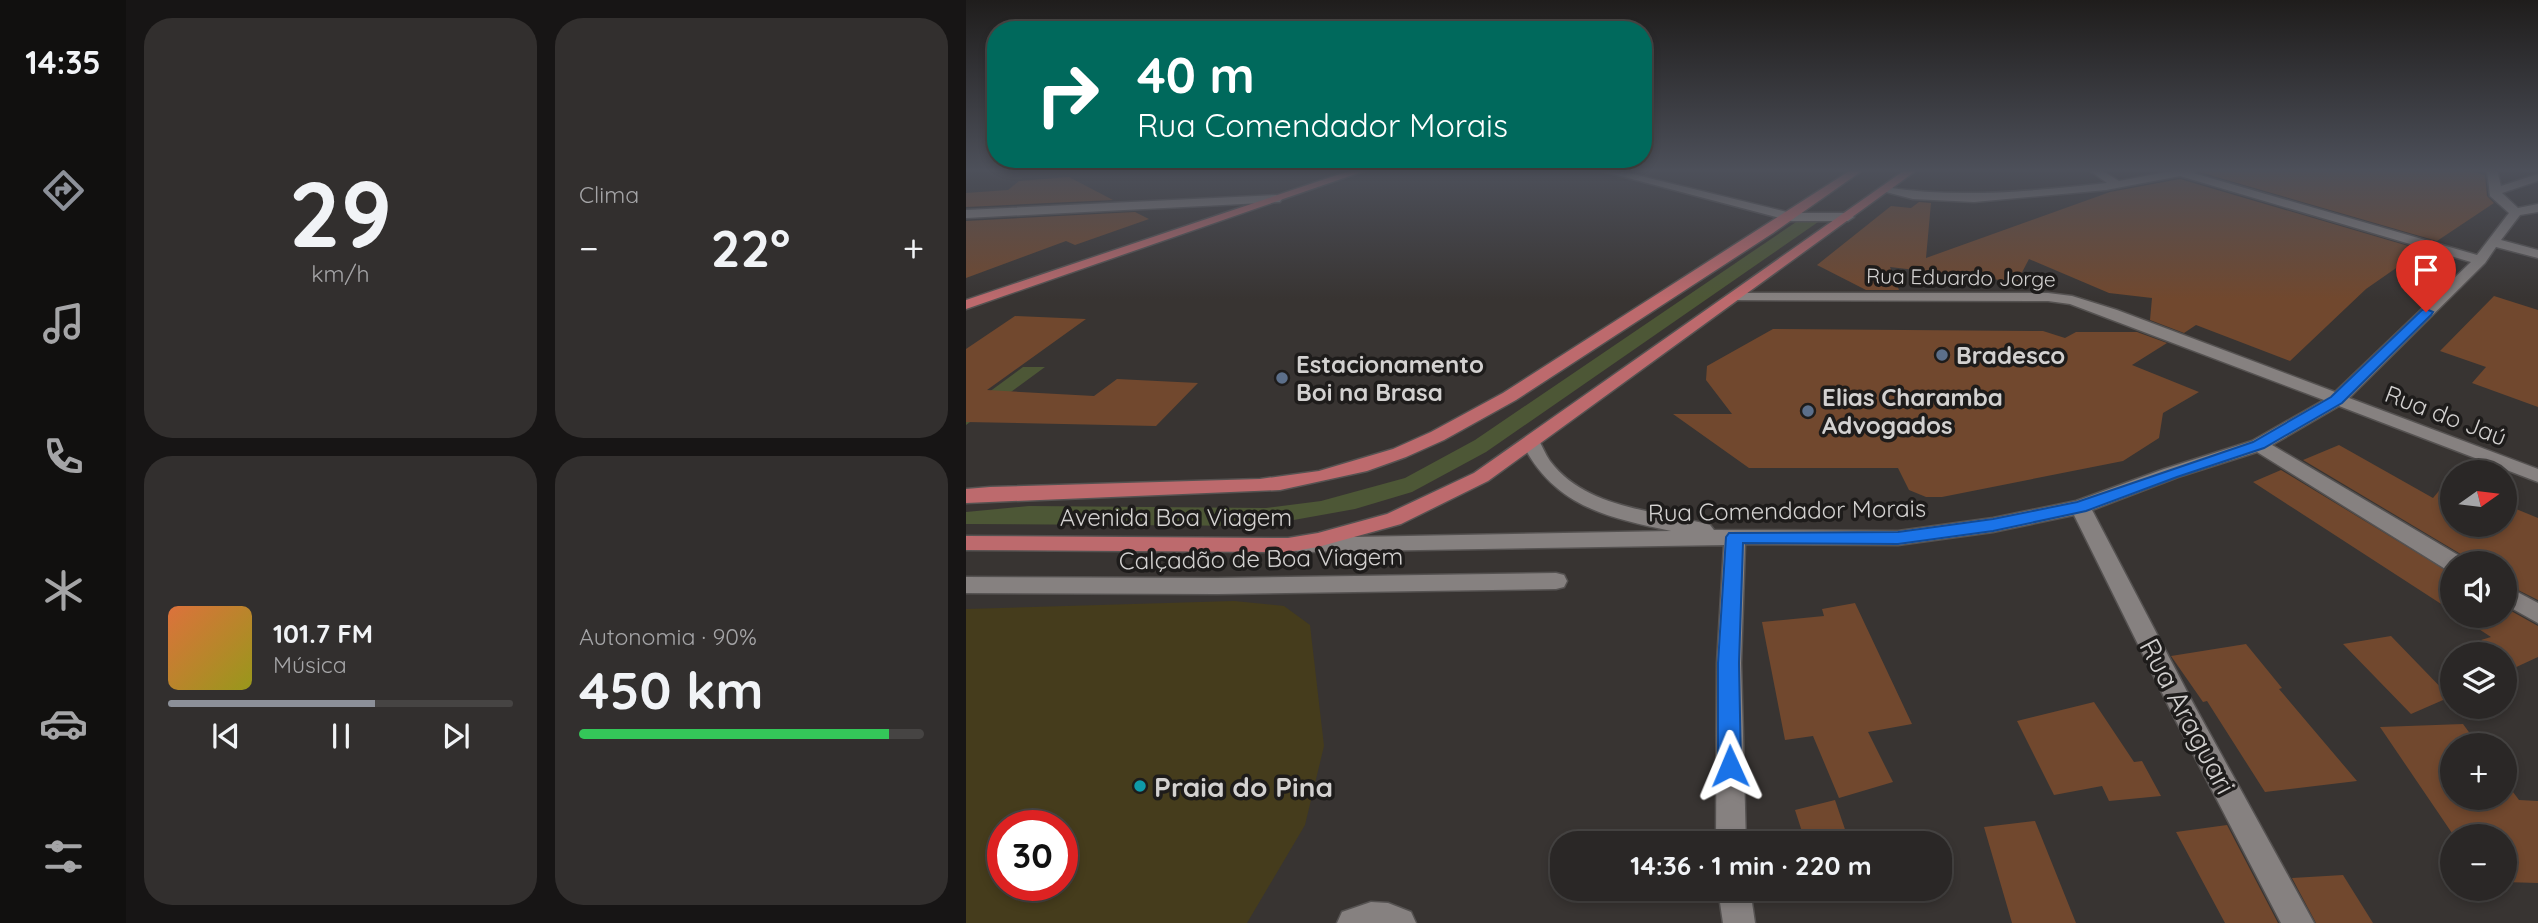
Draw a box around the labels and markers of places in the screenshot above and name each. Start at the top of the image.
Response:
pin [2396,240,2456,312]
place label: Bradesco [1956,340,2065,370]
marker: Bradesco [1934,347,1950,363]
place label: Estacionamento Boi na Brasa [1296,349,1484,407]
marker: Estacionamento Boi na Brasa [1274,370,1290,386]
place label: Elias Charamba Advogados [1822,382,2003,440]
marker: Elias Charamba Advogados [1800,403,1816,419]
place label: Praia do Pina [1154,769,1333,804]
marker: Praia do Pina [1132,778,1148,794]

